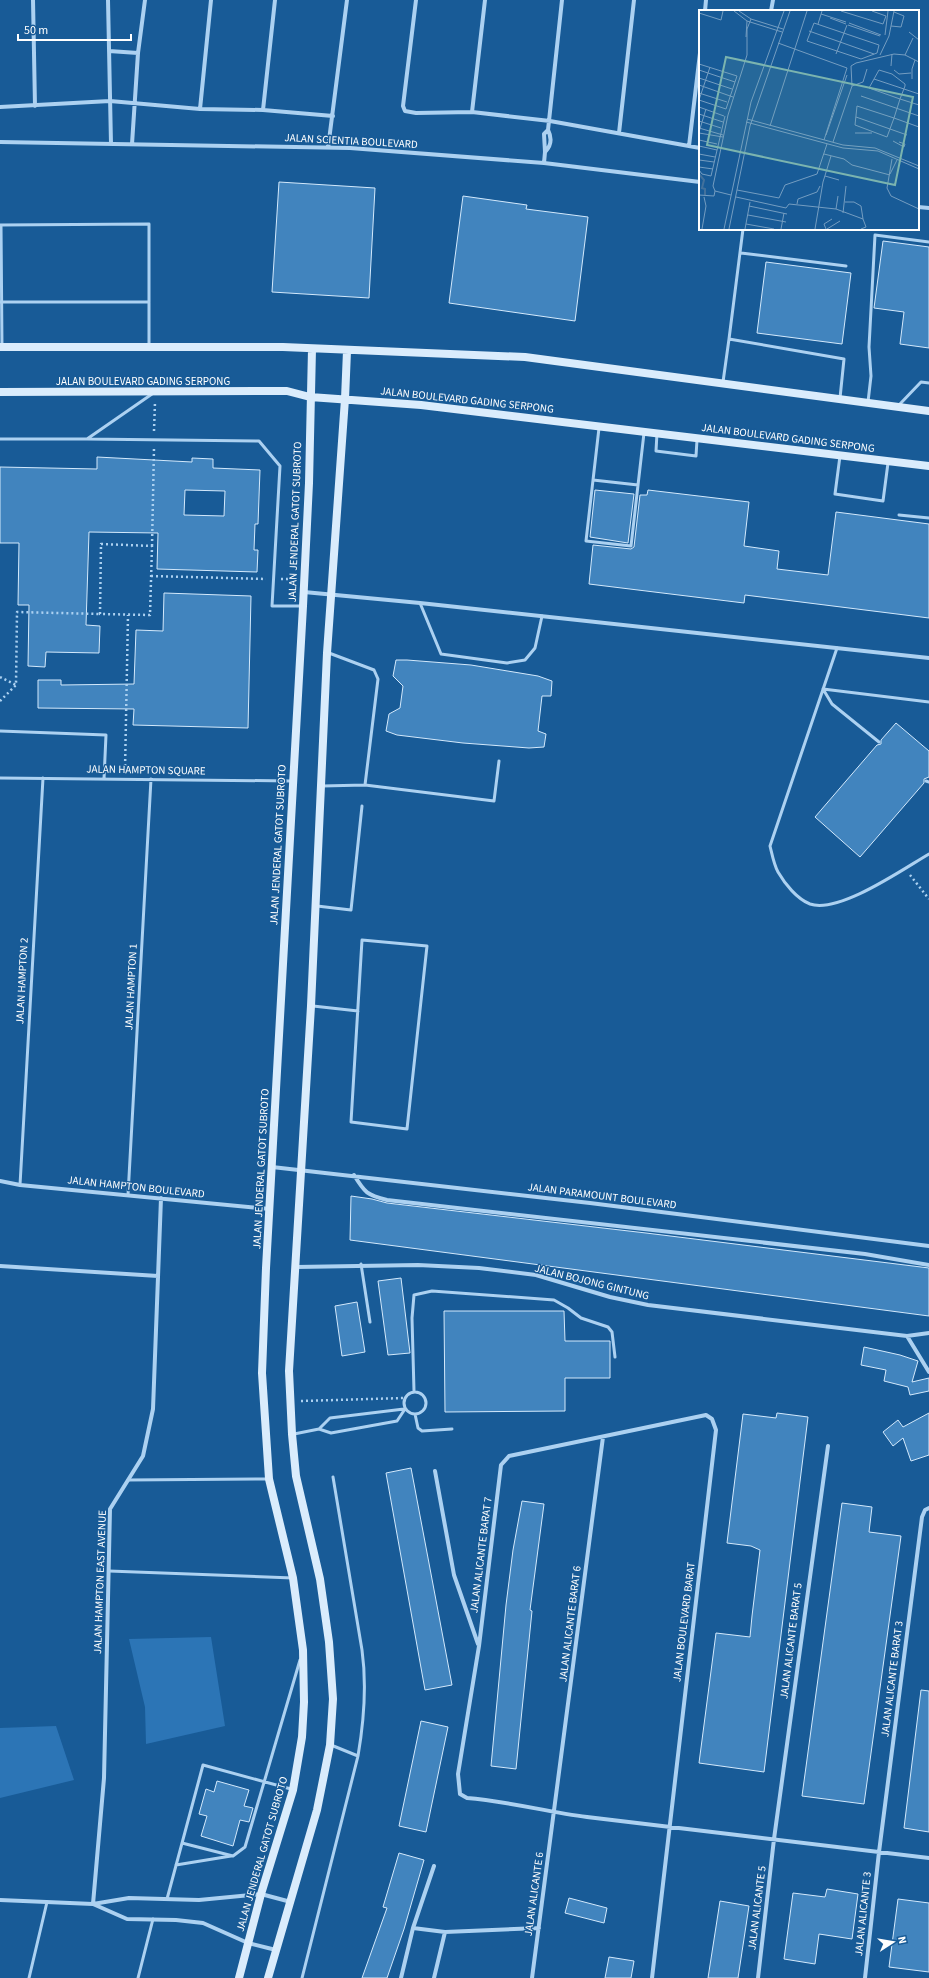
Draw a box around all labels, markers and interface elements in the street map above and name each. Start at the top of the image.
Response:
inset map [699,10,919,230]
scale bar [18,16,131,42]
text: 50 m [24,22,48,39]
street label: JALAN SCIENTIA BOULEVARD [284,130,418,152]
street label: JALAN BOULEVARD GADING SERPONG [56,374,230,389]
street label: JALAN BOULEVARD GADING SERPONG [379,383,555,417]
street label: JALAN BOULEVARD GADING SERPONG [700,420,876,456]
street label: JALAN JENDERAL GATOT SUBROTO [285,441,305,603]
street label: JALAN HAMPTON SQUARE [86,761,206,779]
street label: JALAN JENDERAL GATOT SUBROTO [266,764,290,926]
street label: JALAN HAMPTON 2 [12,937,32,1025]
street label: JALAN HAMPTON 1 [121,943,141,1031]
street label: JALAN JENDERAL GATOT SUBROTO [249,1088,273,1250]
street label: JALAN HAMPTON BOULEVARD [67,1172,206,1202]
street label: JALAN PARAMOUNT BOULEVARD [527,1179,678,1213]
street label: JALAN BOJONG GINTUNG [533,1260,651,1304]
street label: JALAN ALICANTE BARAT 7 [466,1496,496,1614]
street label: JALAN HAMPTON EAST AVENUE [90,1510,110,1654]
street label: JALAN BOULEVARD BARAT [669,1561,699,1683]
street label: JALAN ALICANTE BARAT 6 [555,1565,585,1683]
street label: JALAN ALICANTE BARAT 5 [776,1582,806,1700]
street label: JALAN ALICANTE BARAT 3 [877,1620,907,1738]
street label: JALAN JENDERAL GATOT SUBROTO [233,1775,291,1933]
street label: JALAN ALICANTE 6 [521,1850,547,1937]
street label: JALAN ALICANTE 5 [744,1865,770,1951]
street label: JALAN ALICANTE 3 [851,1871,875,1957]
north arrow [873,1922,913,1962]
text: N [894,1935,910,1945]

